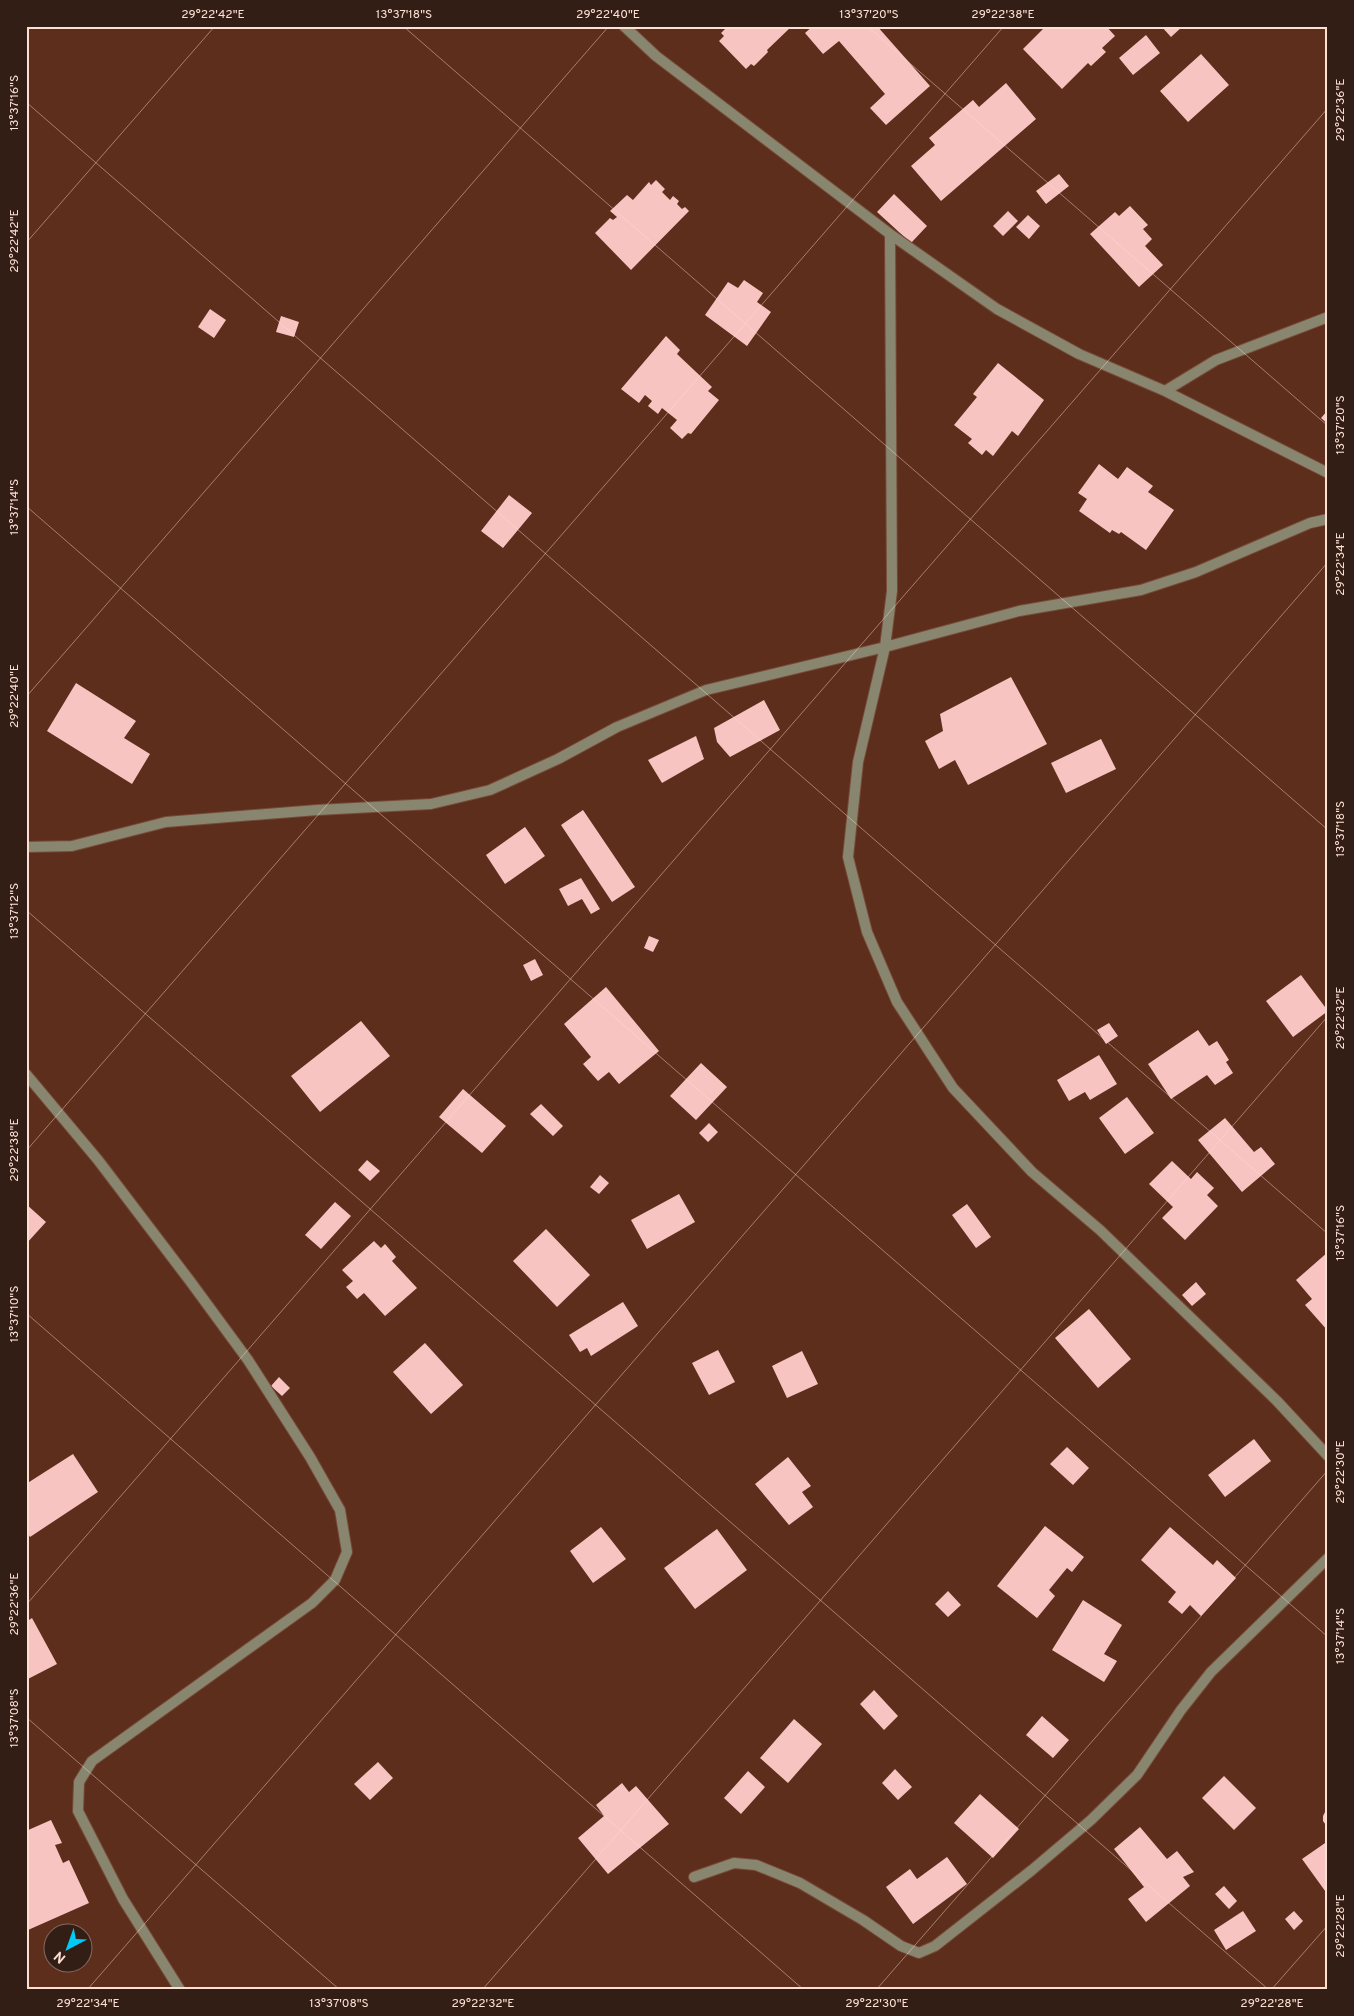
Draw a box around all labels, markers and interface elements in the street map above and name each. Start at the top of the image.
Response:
text: 29°22'42"E [181,7,245,23]
text: 13°37'18"S [376,7,432,23]
text: 29°22'40"E [576,7,640,23]
text: 13°37'20"S [839,7,899,23]
text: 29°22'38"E [971,7,1035,23]
text: 13°37'16"S [7,75,23,131]
text: 29°22'36"E [1333,78,1349,142]
text: 29°22'42"E [7,209,23,273]
text: 13°37'20"S [1333,395,1349,455]
text: 13°37'14"S [7,479,23,535]
text: 29°22'34"E [1333,532,1349,596]
text: 29°22'40"E [7,664,23,728]
text: 13°37'18"S [1333,801,1349,857]
text: 13°37'12"S [7,883,23,939]
text: 29°22'32"E [1333,986,1349,1050]
text: 29°22'38"E [7,1118,23,1182]
text: 13°37'16"S [1333,1205,1349,1261]
text: 13°37'10"S [7,1286,23,1342]
text: 29°22'30"E [1333,1440,1349,1504]
text: 29°22'36"E [7,1572,23,1636]
text: 13°37'14"S [1333,1608,1349,1664]
text: 13°37'08"S [7,1688,23,1748]
text: 29°22'28"E [1333,1894,1349,1958]
north arrow [42,1924,92,1974]
text: N [51,1947,70,1966]
text: 29°22'34"E [56,1996,120,2012]
text: 13°37'08"S [309,1996,369,2012]
text: 29°22'32"E [451,1996,515,2012]
text: 29°22'30"E [845,1996,909,2012]
text: 29°22'28"E [1240,1996,1304,2012]

